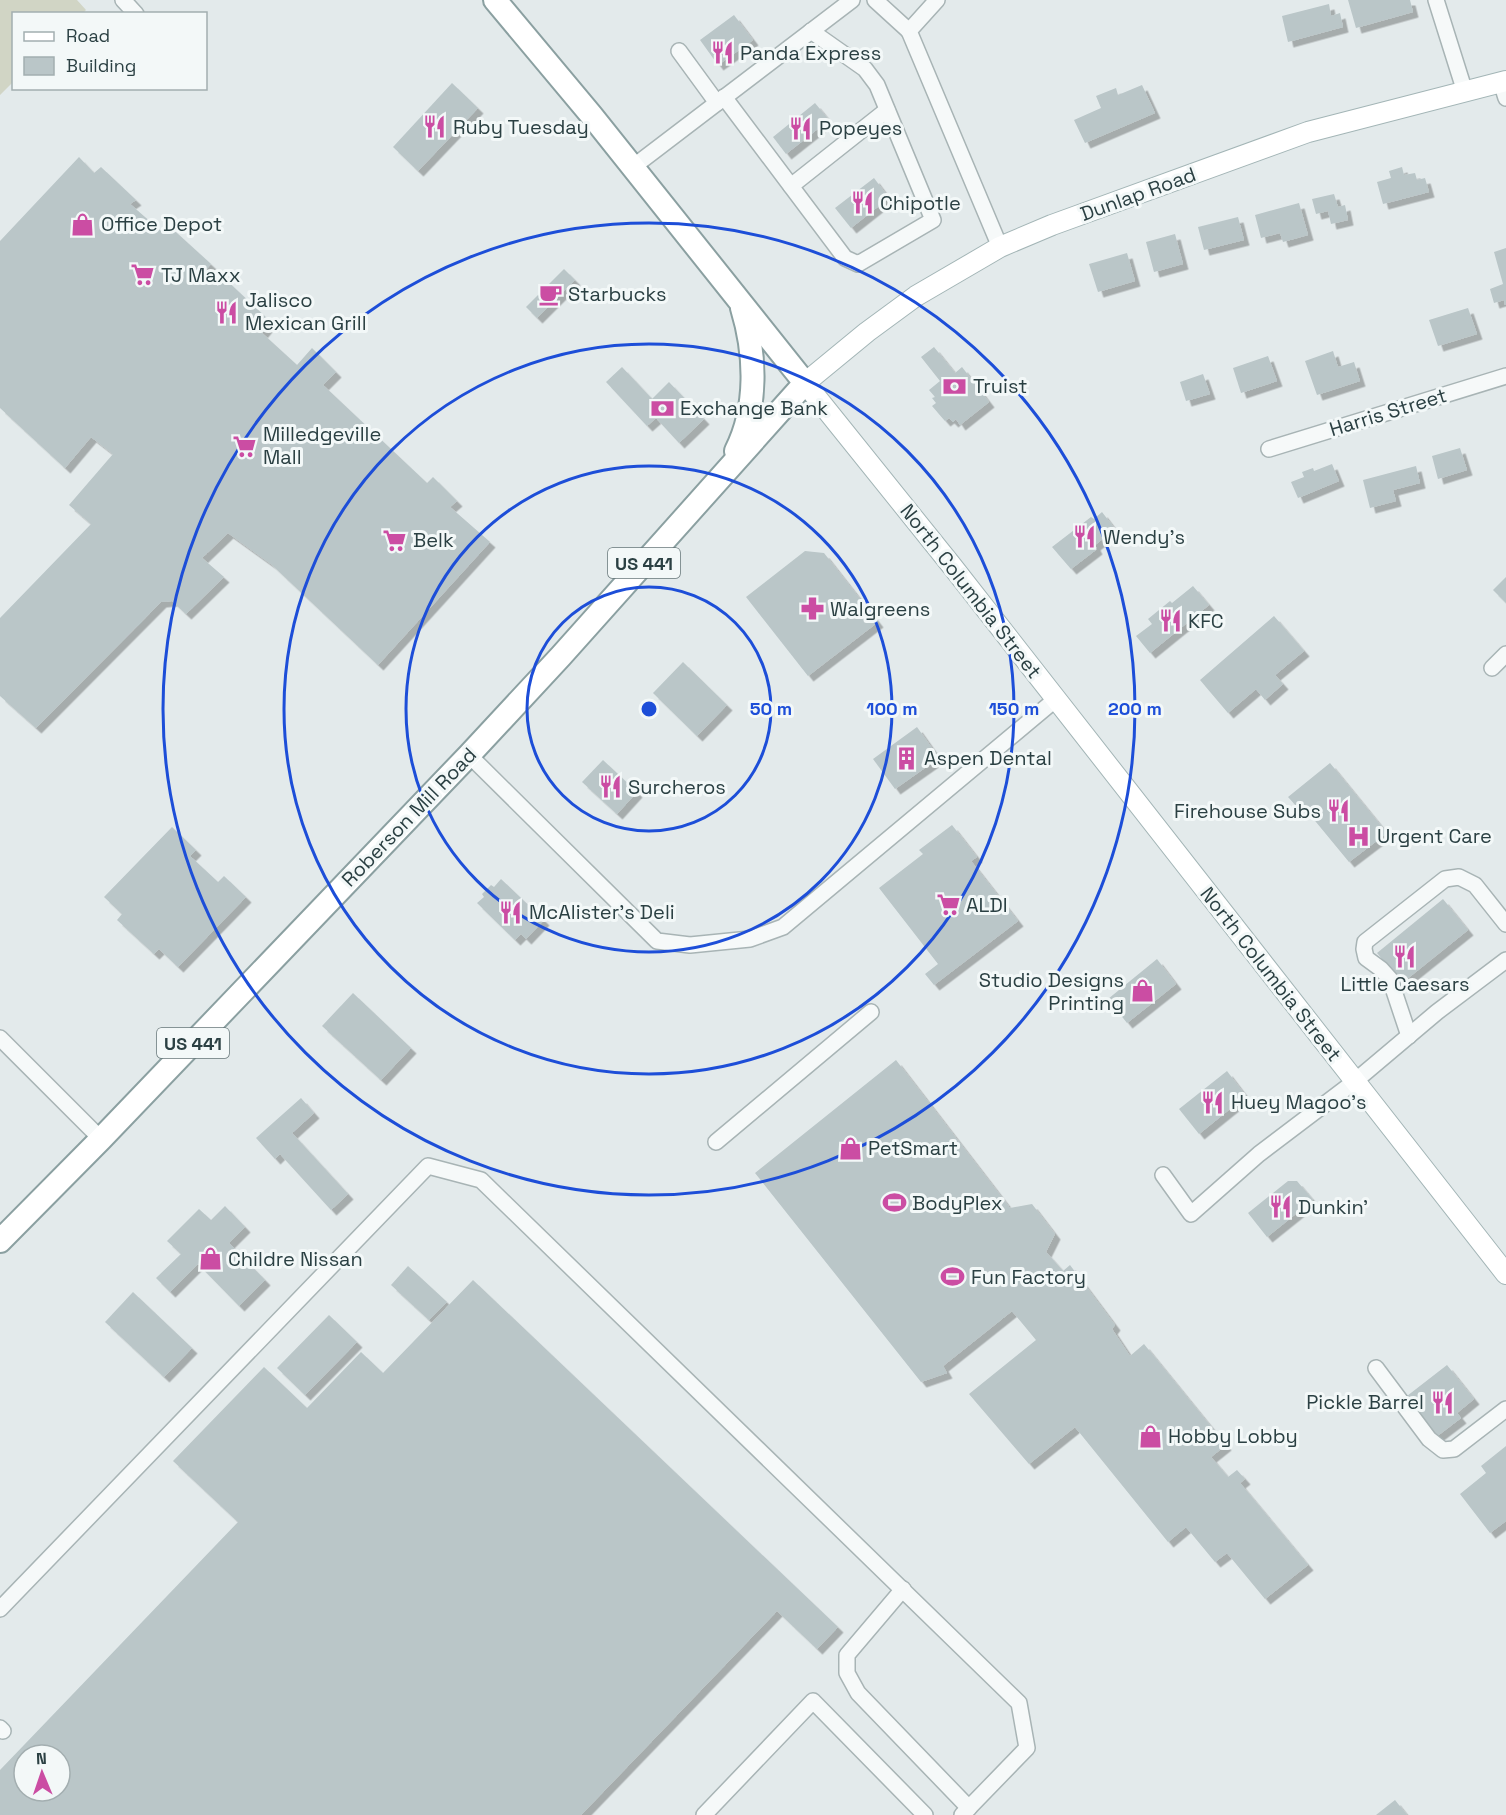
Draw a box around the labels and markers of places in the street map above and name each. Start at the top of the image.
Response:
restaurant icon: Panda Express [709,40,735,66]
place label: Panda Express [740,40,881,66]
restaurant icon: Ruby Tuesday [422,114,448,140]
place label: Ruby Tuesday [453,114,589,140]
restaurant icon: Popeyes [788,115,814,141]
place label: Popeyes [819,115,902,141]
restaurant icon: Chipotle [849,190,875,216]
place label: Chipotle [880,190,961,216]
shop icon: Office Depot [70,211,96,237]
place label: Office Depot [101,211,222,237]
supermarket icon: TJ Maxx [130,262,156,288]
place label: TJ Maxx [161,262,241,288]
cafe icon: Starbucks [537,281,563,307]
place label: Starbucks [568,281,667,307]
place label: Jalisco Mexican Grill [245,287,367,336]
restaurant icon: Jalisco Mexican Grill [214,299,240,325]
bank icon: Truist [942,373,968,399]
place label: Truist [973,373,1027,399]
bank icon: Exchange Bank [649,395,675,421]
place label: Exchange Bank [680,395,828,421]
place label: Milledgeville Mall [263,421,381,470]
supermarket icon: Milledgeville Mall [232,433,258,459]
restaurant icon: Wendy's [1072,524,1098,550]
place label: Wendy's [1103,524,1185,550]
supermarket icon: Belk [382,527,408,553]
place label: Belk [413,527,454,553]
pharmacy icon: Walgreens [799,596,825,622]
place label: Walgreens [830,596,930,622]
restaurant icon: KFC [1157,608,1183,634]
place label: KFC [1188,608,1224,634]
centre of rings [639,699,659,719]
building icon: Aspen Dental [893,745,919,771]
place label: Aspen Dental [924,745,1052,771]
restaurant icon: Surcheros [597,774,623,800]
place label: Surcheros [628,774,726,800]
place label: Firehouse Subs [1174,798,1321,824]
restaurant icon: Firehouse Subs [1326,798,1352,824]
hospital icon: Urgent Care [1346,823,1372,849]
place label: Urgent Care [1377,823,1492,849]
supermarket icon: ALDI [935,892,961,918]
place label: ALDI [966,892,1008,918]
restaurant icon: McAlister's Deli [498,899,524,925]
place label: McAlister's Deli [529,899,675,925]
restaurant icon: Little Caesars [1392,943,1418,969]
place label: Studio Designs Printing [979,967,1124,1016]
place label: Little Caesars [1340,971,1470,997]
shop icon: Studio Designs Printing [1129,978,1155,1004]
restaurant icon: Huey Magoo's [1200,1089,1226,1115]
place label: Huey Magoo's [1231,1089,1367,1115]
shop icon: PetSmart [837,1135,863,1161]
place label: PetSmart [868,1135,958,1161]
sports icon: BodyPlex [881,1190,907,1216]
place label: BodyPlex [912,1190,1003,1216]
restaurant icon: Dunkin' [1267,1194,1293,1220]
place label: Dunkin' [1298,1194,1368,1220]
shop icon: Childre Nissan [197,1246,223,1272]
place label: Childre Nissan [228,1246,363,1272]
sports icon: Fun Factory [940,1264,966,1290]
place label: Fun Factory [971,1264,1086,1290]
place label: Pickle Barrel [1306,1389,1424,1415]
restaurant icon: Pickle Barrel [1429,1389,1455,1415]
shop icon: Hobby Lobby [1137,1423,1163,1449]
place label: Hobby Lobby [1168,1423,1298,1449]

